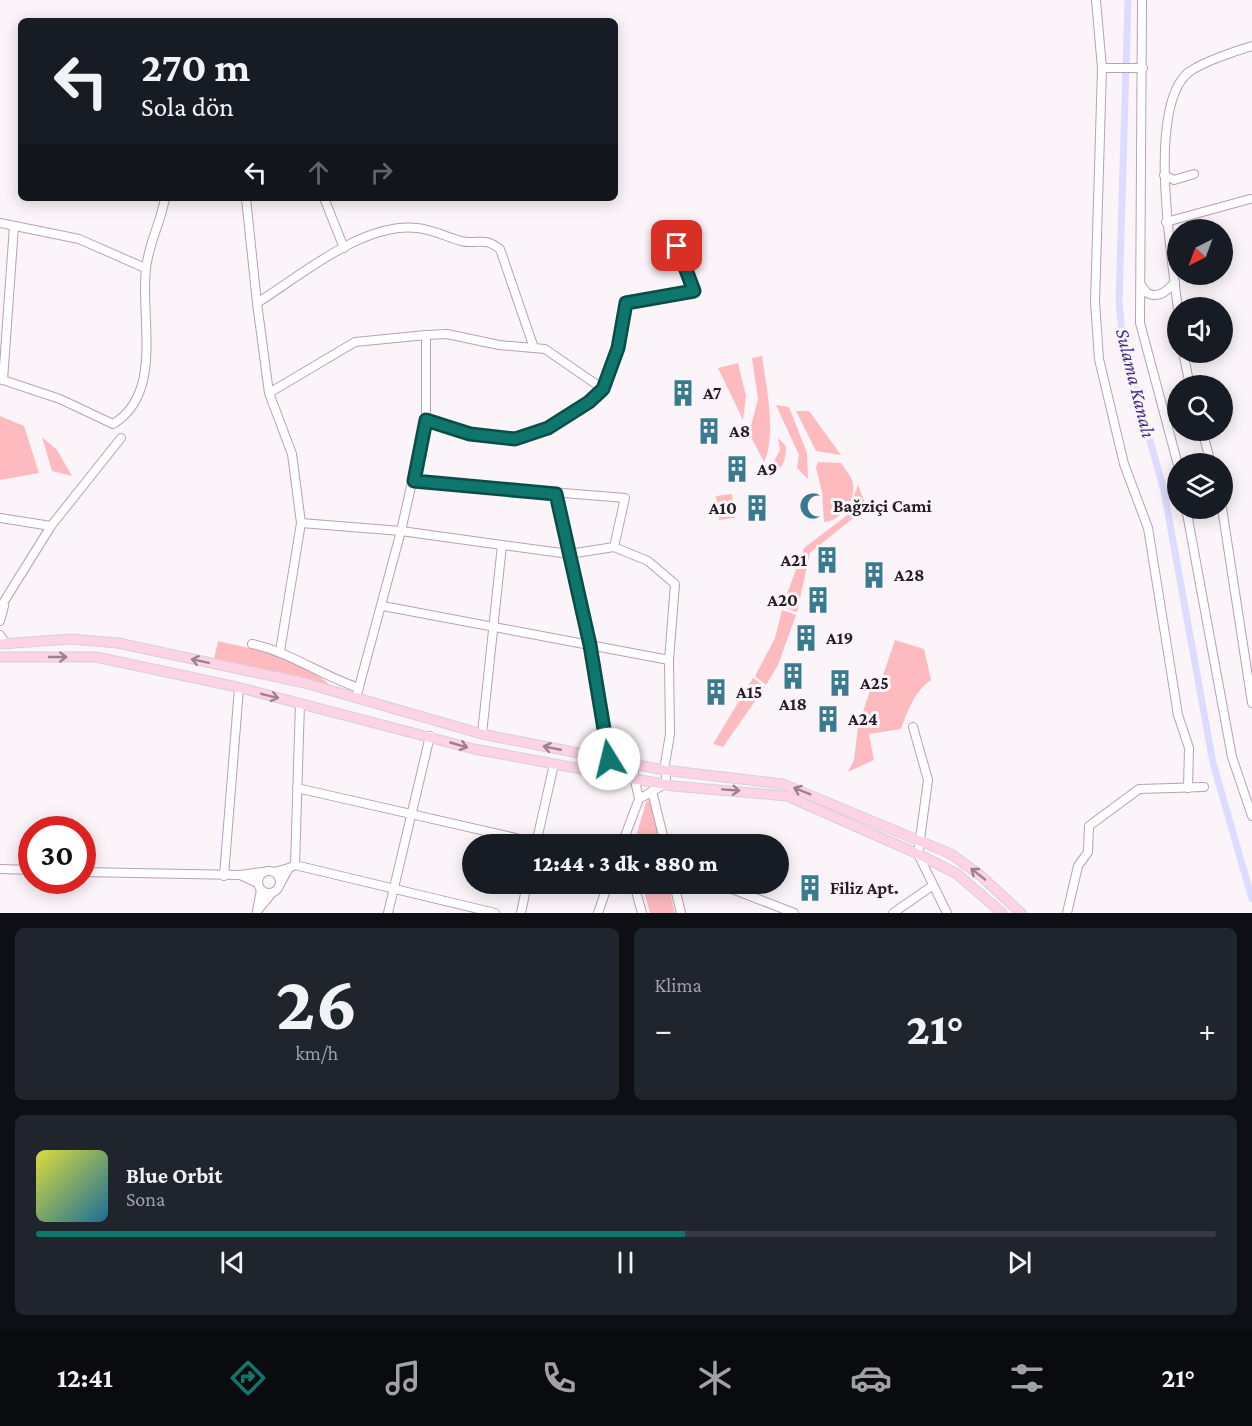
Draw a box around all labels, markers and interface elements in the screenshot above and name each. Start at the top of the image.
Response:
icon: left [42,42,120,120]
text: 270 m [141,43,250,90]
text: Sola dön [141,92,234,122]
icon: left [239,156,272,189]
icon: ahead [302,156,335,189]
icon: right [365,156,398,189]
north arrow [1167,219,1233,285]
map controls [1167,219,1233,519]
pin [651,220,702,271]
icon: arrive [660,229,693,262]
button: sound [1167,297,1233,363]
water label: Sulama Kanalı [1112,326,1160,440]
button: search [1167,375,1233,441]
building icon: A7 [668,378,698,408]
place label: A7 [702,383,722,403]
building icon: A8 [694,416,724,446]
place label: A8 [728,421,750,441]
button: layers [1167,453,1233,519]
building icon: A9 [722,454,752,484]
place label: A9 [756,459,777,479]
mosque icon: Bağziçi Cami [798,491,828,521]
building icon: A10 [742,493,772,523]
place label: Bağziçi Cami [833,496,933,516]
place label: A10 [708,498,737,518]
building icon: A21 [812,545,842,575]
place label: A21 [779,550,807,570]
building icon: A28 [859,560,889,590]
place label: A28 [893,565,924,585]
building icon: A20 [803,585,833,615]
place label: A20 [766,590,798,610]
building icon: A19 [791,623,821,653]
place label: A19 [825,628,853,648]
one-way arrow [48,651,68,663]
one-way arrow [191,654,210,666]
building icon: A18 [778,661,808,691]
building icon: A25 [825,668,855,698]
place label: A25 [859,673,889,693]
building icon: A15 [701,677,731,707]
place label: A15 [735,682,762,702]
one-way arrow [260,690,279,702]
place label: A18 [778,694,807,714]
building icon: A24 [813,704,843,734]
place label: A24 [847,709,878,729]
position arrow [577,727,641,791]
one-way arrow [449,740,468,751]
one-way arrow [543,742,563,753]
one-way arrow [721,784,741,795]
one-way arrow [793,785,811,796]
speed limit sign: 30 [18,816,96,894]
text: 12:44 · 3 dk · 880 m [533,851,718,876]
one-way arrow [970,867,986,880]
building icon: Filiz Apt. [795,873,825,903]
place label: Filiz Apt. [830,878,899,898]
text: 26 [276,959,358,1046]
text: Klima [655,974,702,996]
text: 21° [906,1004,964,1054]
text: − [655,1011,672,1048]
text: + [1199,1011,1216,1048]
text: km/h [295,1042,338,1064]
text: Blue Orbit [126,1163,222,1188]
text: Sona [126,1188,165,1210]
icon: previous [216,1246,249,1279]
icon: pause [609,1246,642,1279]
icon: next [1003,1246,1036,1279]
icon: directions [227,1357,269,1399]
icon: music [382,1357,424,1399]
icon: phone [538,1357,580,1399]
icon: climate [694,1357,736,1399]
icon: car [850,1357,892,1399]
icon: filters [1006,1357,1048,1399]
text: 12:41 [57,1363,113,1393]
text: 21° [1161,1363,1195,1393]

